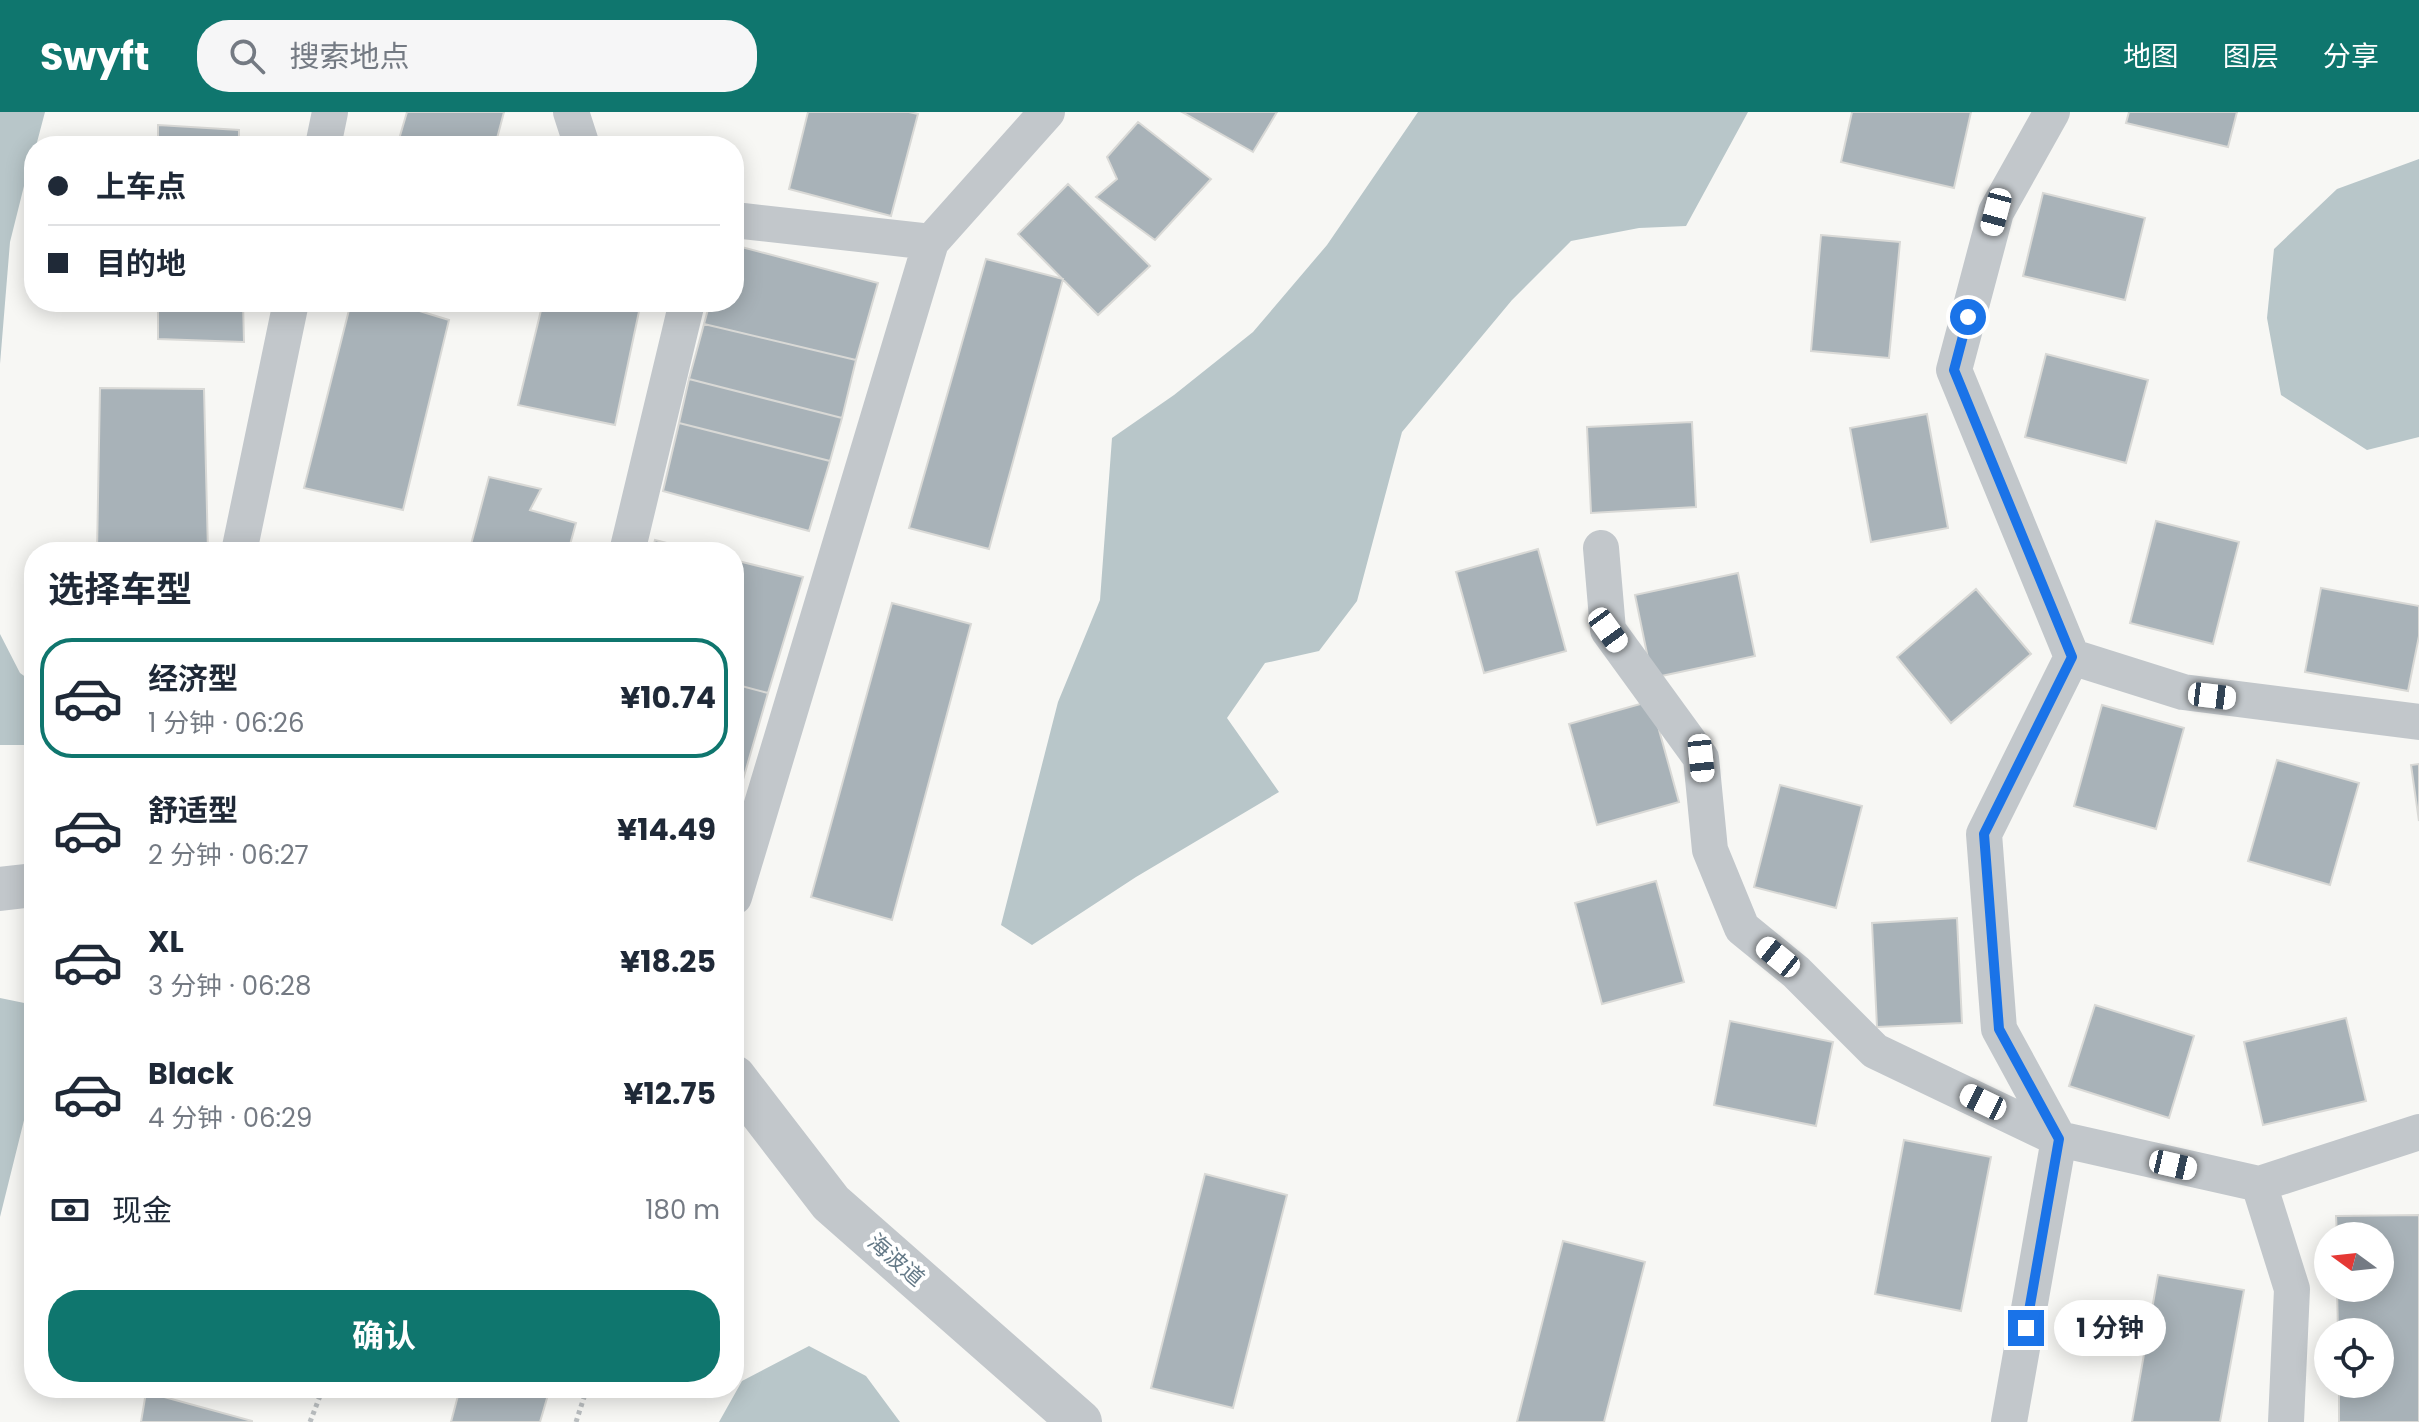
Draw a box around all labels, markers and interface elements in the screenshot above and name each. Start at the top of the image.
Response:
search box [197,20,757,92]
text: Swyft [40,30,149,83]
icon: search [225,34,269,78]
text: 搜索地点 [289,35,409,78]
text: 地图 [2123,37,2179,76]
text: 图层 [2223,37,2279,76]
text: 分享 [2323,37,2379,76]
text: 上车点 [96,165,186,208]
car [1978,186,2014,238]
text: 目的地 [96,242,186,285]
route start [1950,299,1986,335]
text: 选择车型 [48,564,192,615]
car [1584,604,1632,656]
text: 经济型 [148,657,238,700]
icon: car [52,662,124,734]
text: ¥10.74 [620,676,716,719]
car [2187,681,2237,711]
text: 1 分钟 · 06:26 [148,705,305,741]
car [1687,733,1715,783]
text: 舒适型 [148,789,238,832]
icon: car [52,794,124,866]
text: ¥14.49 [617,808,716,851]
text: 2 分钟 · 06:27 [148,837,309,873]
text: XL [148,920,184,963]
icon: car [52,926,124,998]
car [1752,933,1804,981]
text: ¥18.25 [620,940,716,983]
text: 3 分钟 · 06:28 [148,968,311,1004]
text: Black [148,1052,234,1095]
icon: car [52,1058,124,1130]
text: ¥12.75 [623,1072,716,1115]
car [1956,1081,2010,1123]
text: 4 分钟 · 06:29 [148,1100,312,1136]
car [2147,1148,2199,1182]
icon: cash [48,1188,92,1232]
text: 现金 [112,1189,172,1232]
text: 180 m [645,1192,720,1228]
north arrow [2314,1222,2394,1302]
map controls [2314,1222,2394,1398]
street label: 海波道 [861,1227,931,1293]
button: 确认 [48,1290,720,1382]
callout: 1 分钟 [2054,1300,2166,1356]
route end [2008,1310,2044,1346]
text: 1 分钟 [2076,1310,2144,1346]
button: locate [2314,1318,2394,1398]

